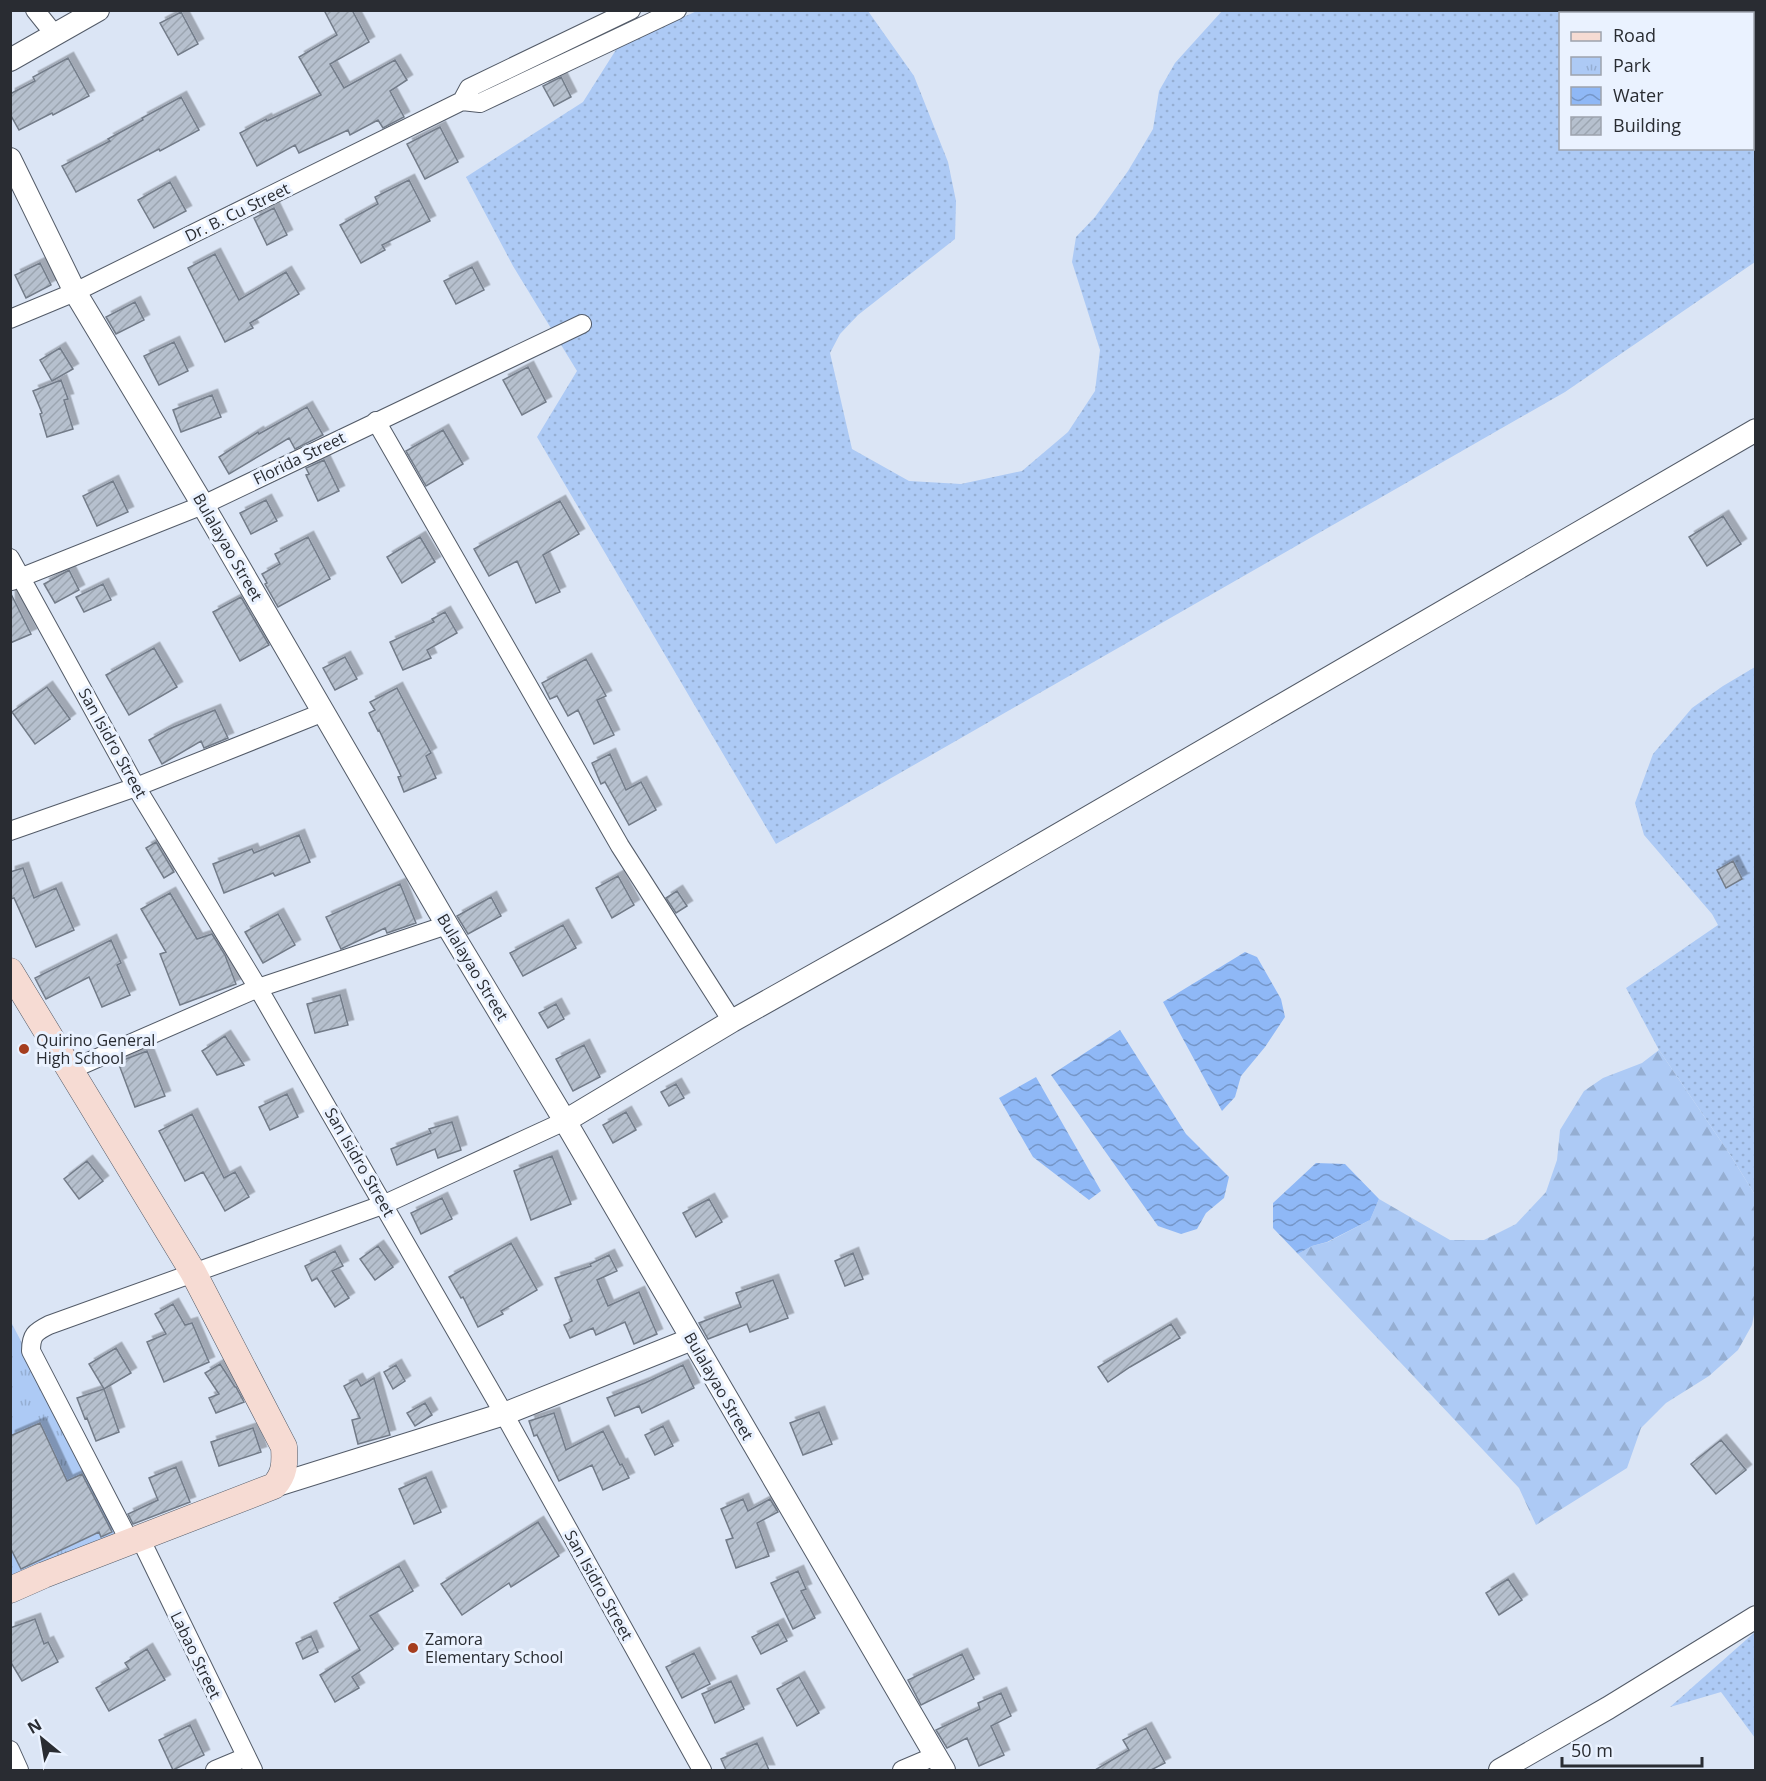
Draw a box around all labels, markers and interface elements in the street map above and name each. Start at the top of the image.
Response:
legend [1559,12,1754,150]
text: Road [1613,23,1656,47]
text: Park [1613,53,1651,77]
text: Water [1613,83,1664,107]
text: Building [1613,113,1681,137]
street label: Dr. B. Cu Street [181,177,293,247]
street label: Florida Street [249,426,349,490]
street label: Bulalayao Street [188,489,268,605]
street label: San Isidro Street [74,684,152,802]
street label: Bulalayao Street [432,909,514,1025]
place label: Quirino General High School [36,1029,155,1069]
marker: Quirino General High School [17,1042,31,1056]
street label: San Isidro Street [320,1103,400,1221]
street label: Bulalayao Street [679,1328,759,1444]
street label: San Isidro Street [560,1526,638,1644]
street label: Labao Street [165,1608,227,1703]
place label: Zamora Elementary School [425,1628,563,1668]
marker: Zamora Elementary School [406,1641,420,1655]
north arrow [12,1709,72,1769]
text: N [23,1713,46,1739]
scale bar [1562,1730,1702,1768]
text: 50 m [1571,1738,1613,1762]

